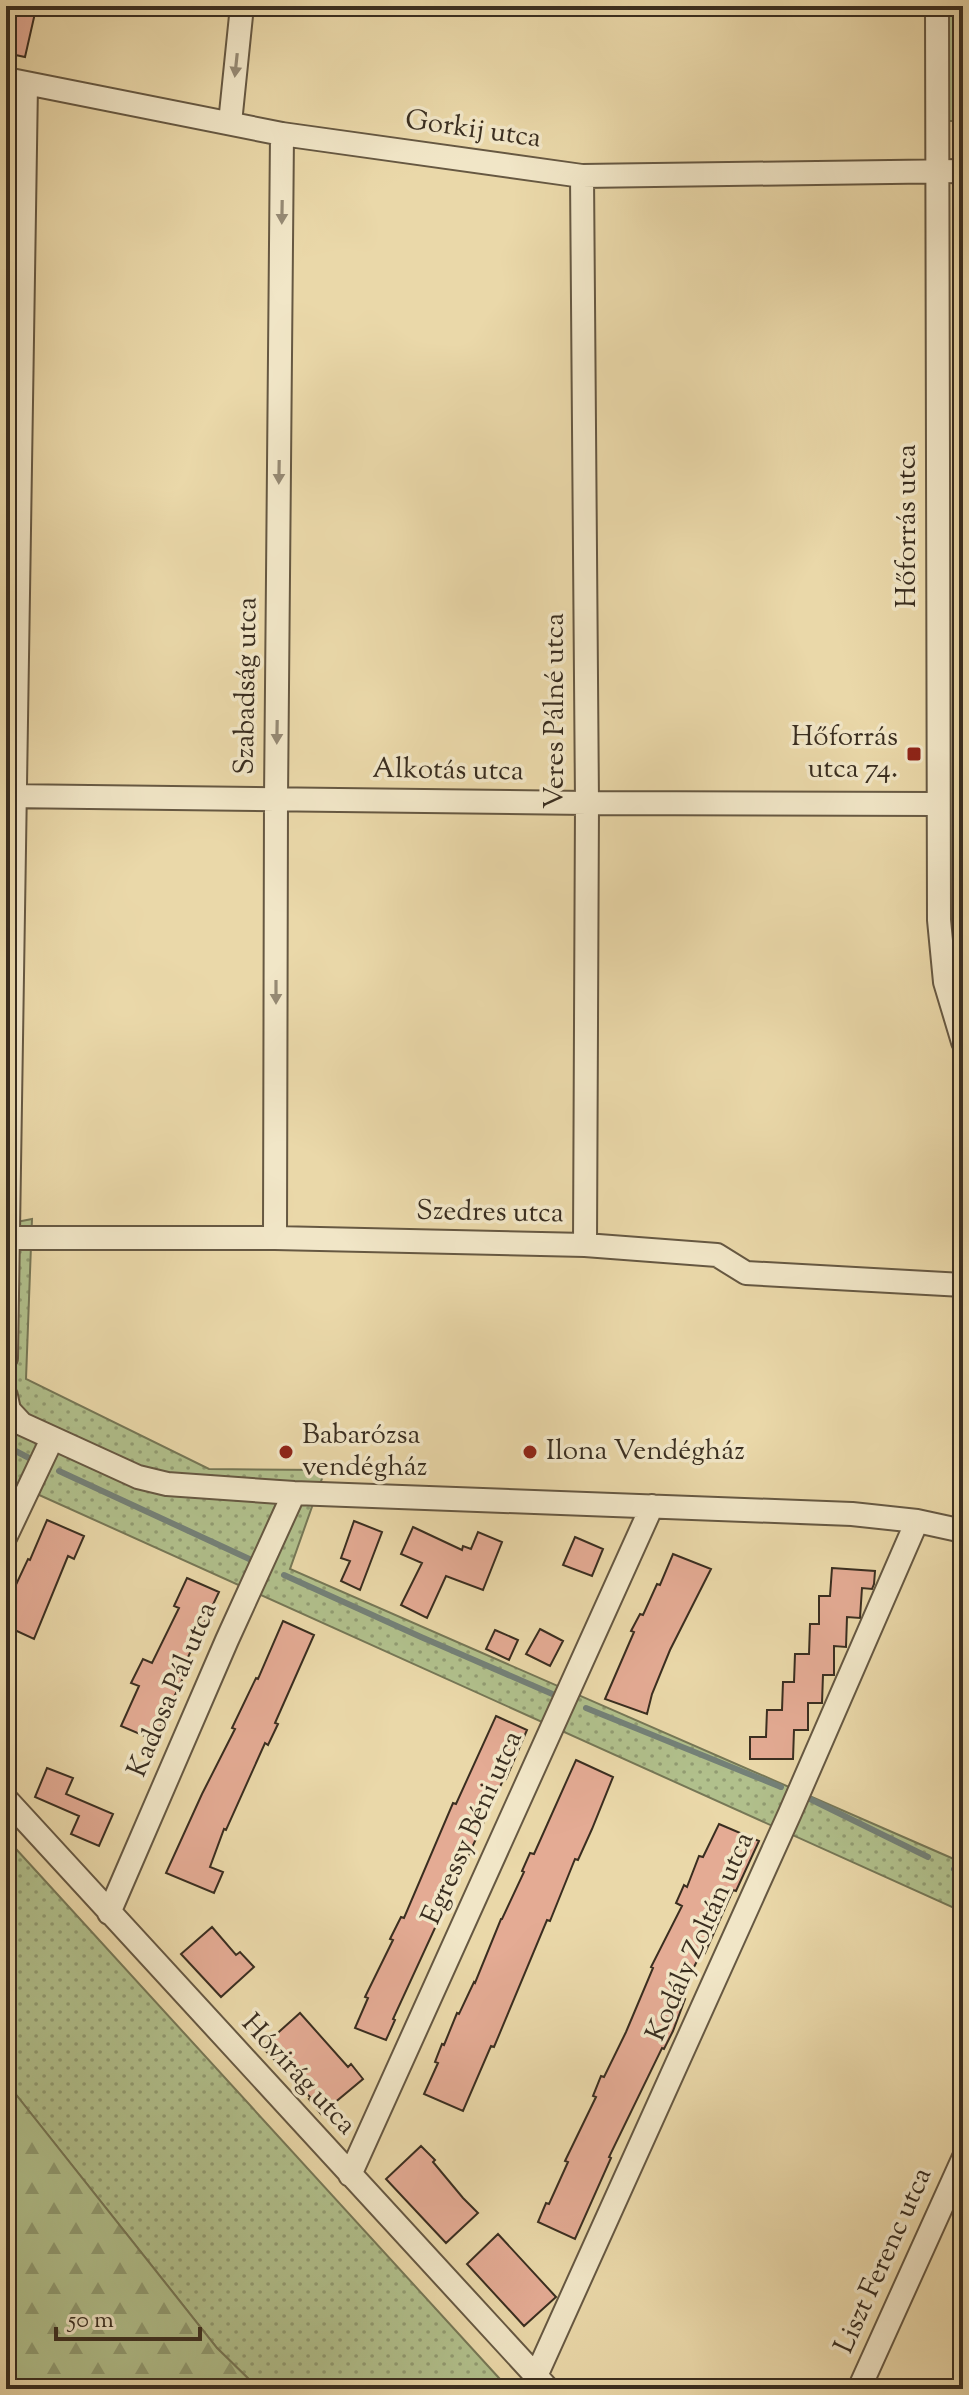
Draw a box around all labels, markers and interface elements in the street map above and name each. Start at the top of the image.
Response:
one-way arrow [230,53,243,78]
street label: Gorkij utca [402,101,544,159]
one-way arrow [276,200,288,225]
street label: Hőforrás utca [888,444,928,608]
one-way arrow [273,460,285,485]
street label: Szabadság utca [225,597,269,775]
street label: Veres Pálné utca [536,613,576,809]
place label: Hőforrás utca 74. [791,718,898,790]
one-way arrow [271,720,283,745]
marker: Hőforrás utca 74. [905,745,923,763]
street label: Alkotás utca [372,750,524,792]
one-way arrow [270,980,282,1005]
street label: Szedres utca [416,1192,564,1234]
place label: Babarózsa vendégház [302,1416,427,1488]
place label: Ilona Vendégház [546,1432,745,1472]
marker: Babarózsa vendégház [277,1443,295,1461]
marker: Ilona Vendégház [521,1443,539,1461]
street label: Kadosa Pál utca [118,1596,228,1784]
street label: Egressy Béni utca [412,1725,534,1931]
street label: Kodály Zoltán utca [637,1826,765,2048]
street label: Hóvirág utca [231,2005,365,2145]
street label: Liszt Ferenc utca [825,2162,943,2360]
scale bar [56,2291,200,2341]
text: 50 m [66,2304,114,2338]

